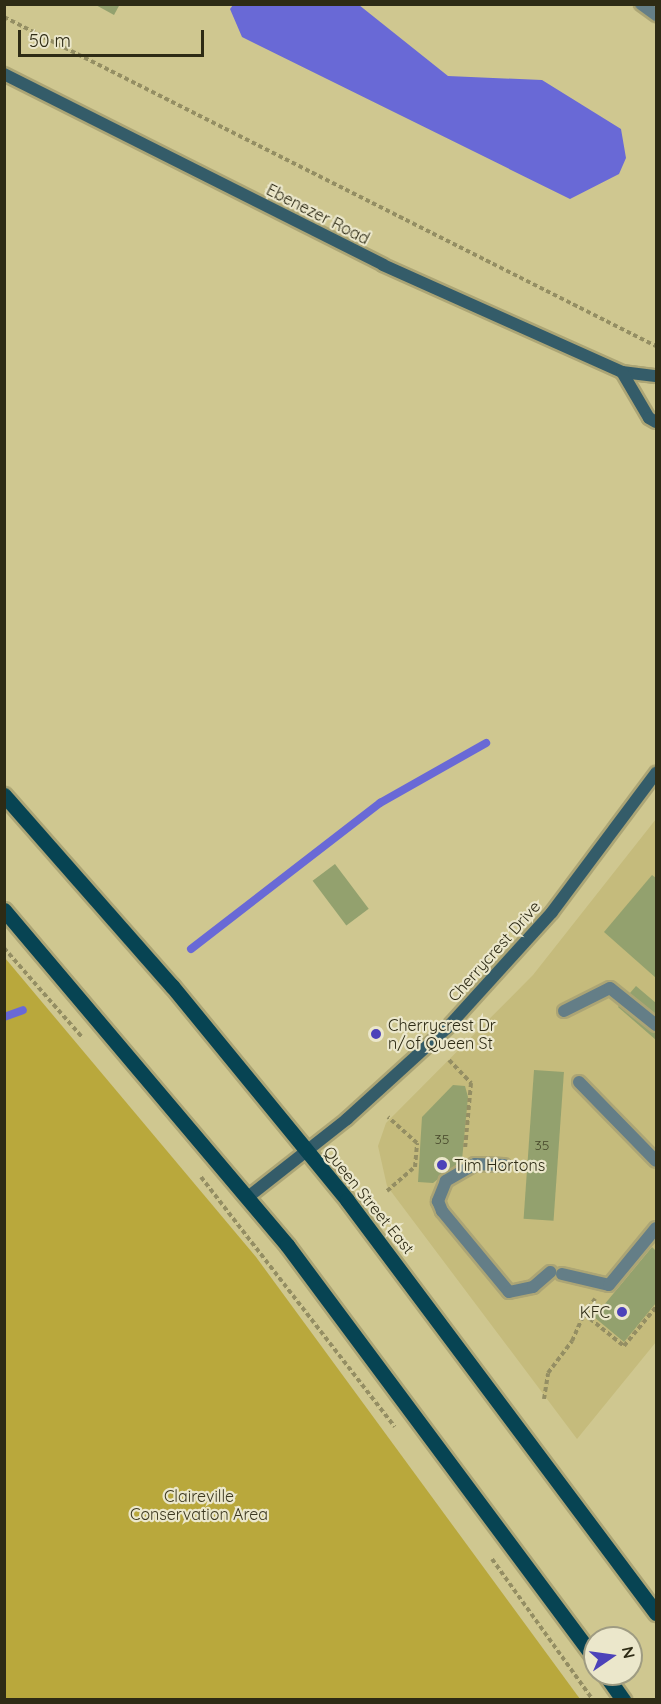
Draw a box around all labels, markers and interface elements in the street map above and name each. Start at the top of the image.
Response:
scale bar [21,18,207,56]
text: 50 m [29,29,71,52]
street label: Ebenezer Road [263,180,373,248]
street label: Cherrycrest Drive [444,897,544,1005]
place label: Cherrycrest Dr n/of Queen St [388,1015,496,1053]
marker: Cherrycrest Dr n/of Queen St [369,1027,383,1041]
house number: 35 [435,1131,449,1147]
house number: 35 [535,1137,549,1153]
street label: Queen Street East [320,1142,418,1258]
place label: Tim Hortons [454,1155,545,1175]
marker: Tim Hortons [435,1158,449,1172]
place label: KFC [580,1302,610,1322]
marker: KFC [615,1305,629,1319]
park label: Claireville Conservation Area [130,1486,268,1524]
north arrow [583,1626,643,1686]
text: N [618,1644,640,1660]

